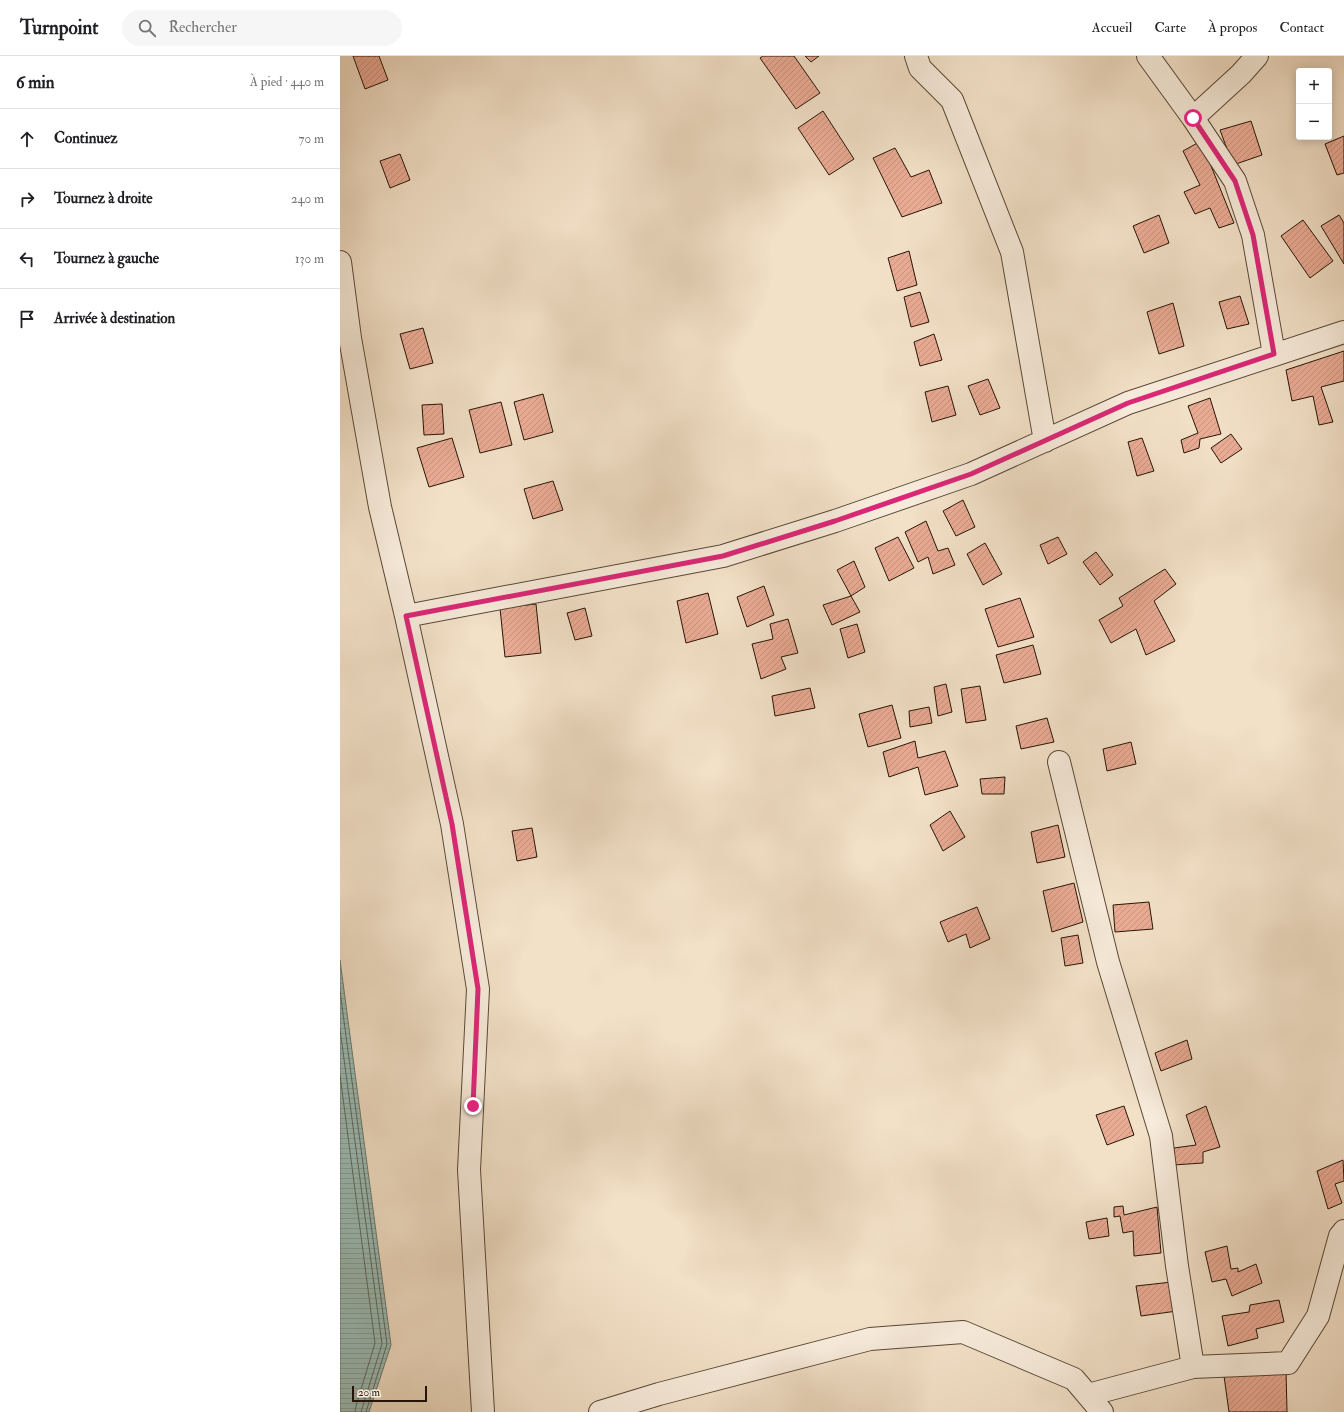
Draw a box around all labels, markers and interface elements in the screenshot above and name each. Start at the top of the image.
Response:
search box [122,10,402,46]
text: Turnpoint [20,16,98,40]
icon: search [136,17,158,39]
text: Rechercher [168,18,237,37]
text: Accueil [1092,19,1132,36]
text: Carte [1154,19,1186,36]
text: À propos [1208,19,1257,36]
text: Contact [1279,19,1324,36]
map controls [1296,68,1332,140]
button: + [1296,68,1332,104]
text: 6 min [16,72,55,93]
text: À pied · 440 m [250,74,324,90]
button: − [1296,104,1332,140]
route start [1184,109,1202,127]
icon: ahead [16,128,38,150]
text: Continuez [54,129,118,148]
text: 70 m [299,131,324,147]
icon: right [16,188,38,210]
text: Tournez à droite [54,189,153,208]
text: 240 m [291,191,324,207]
icon: left [16,248,38,270]
text: Tournez à gauche [54,249,159,268]
text: 130 m [295,251,324,267]
icon: arrive [16,308,38,330]
text: Arrivée à destination [54,309,175,328]
route end [464,1097,482,1115]
scale bar [352,1384,427,1403]
text: 20 m [358,1386,380,1399]

